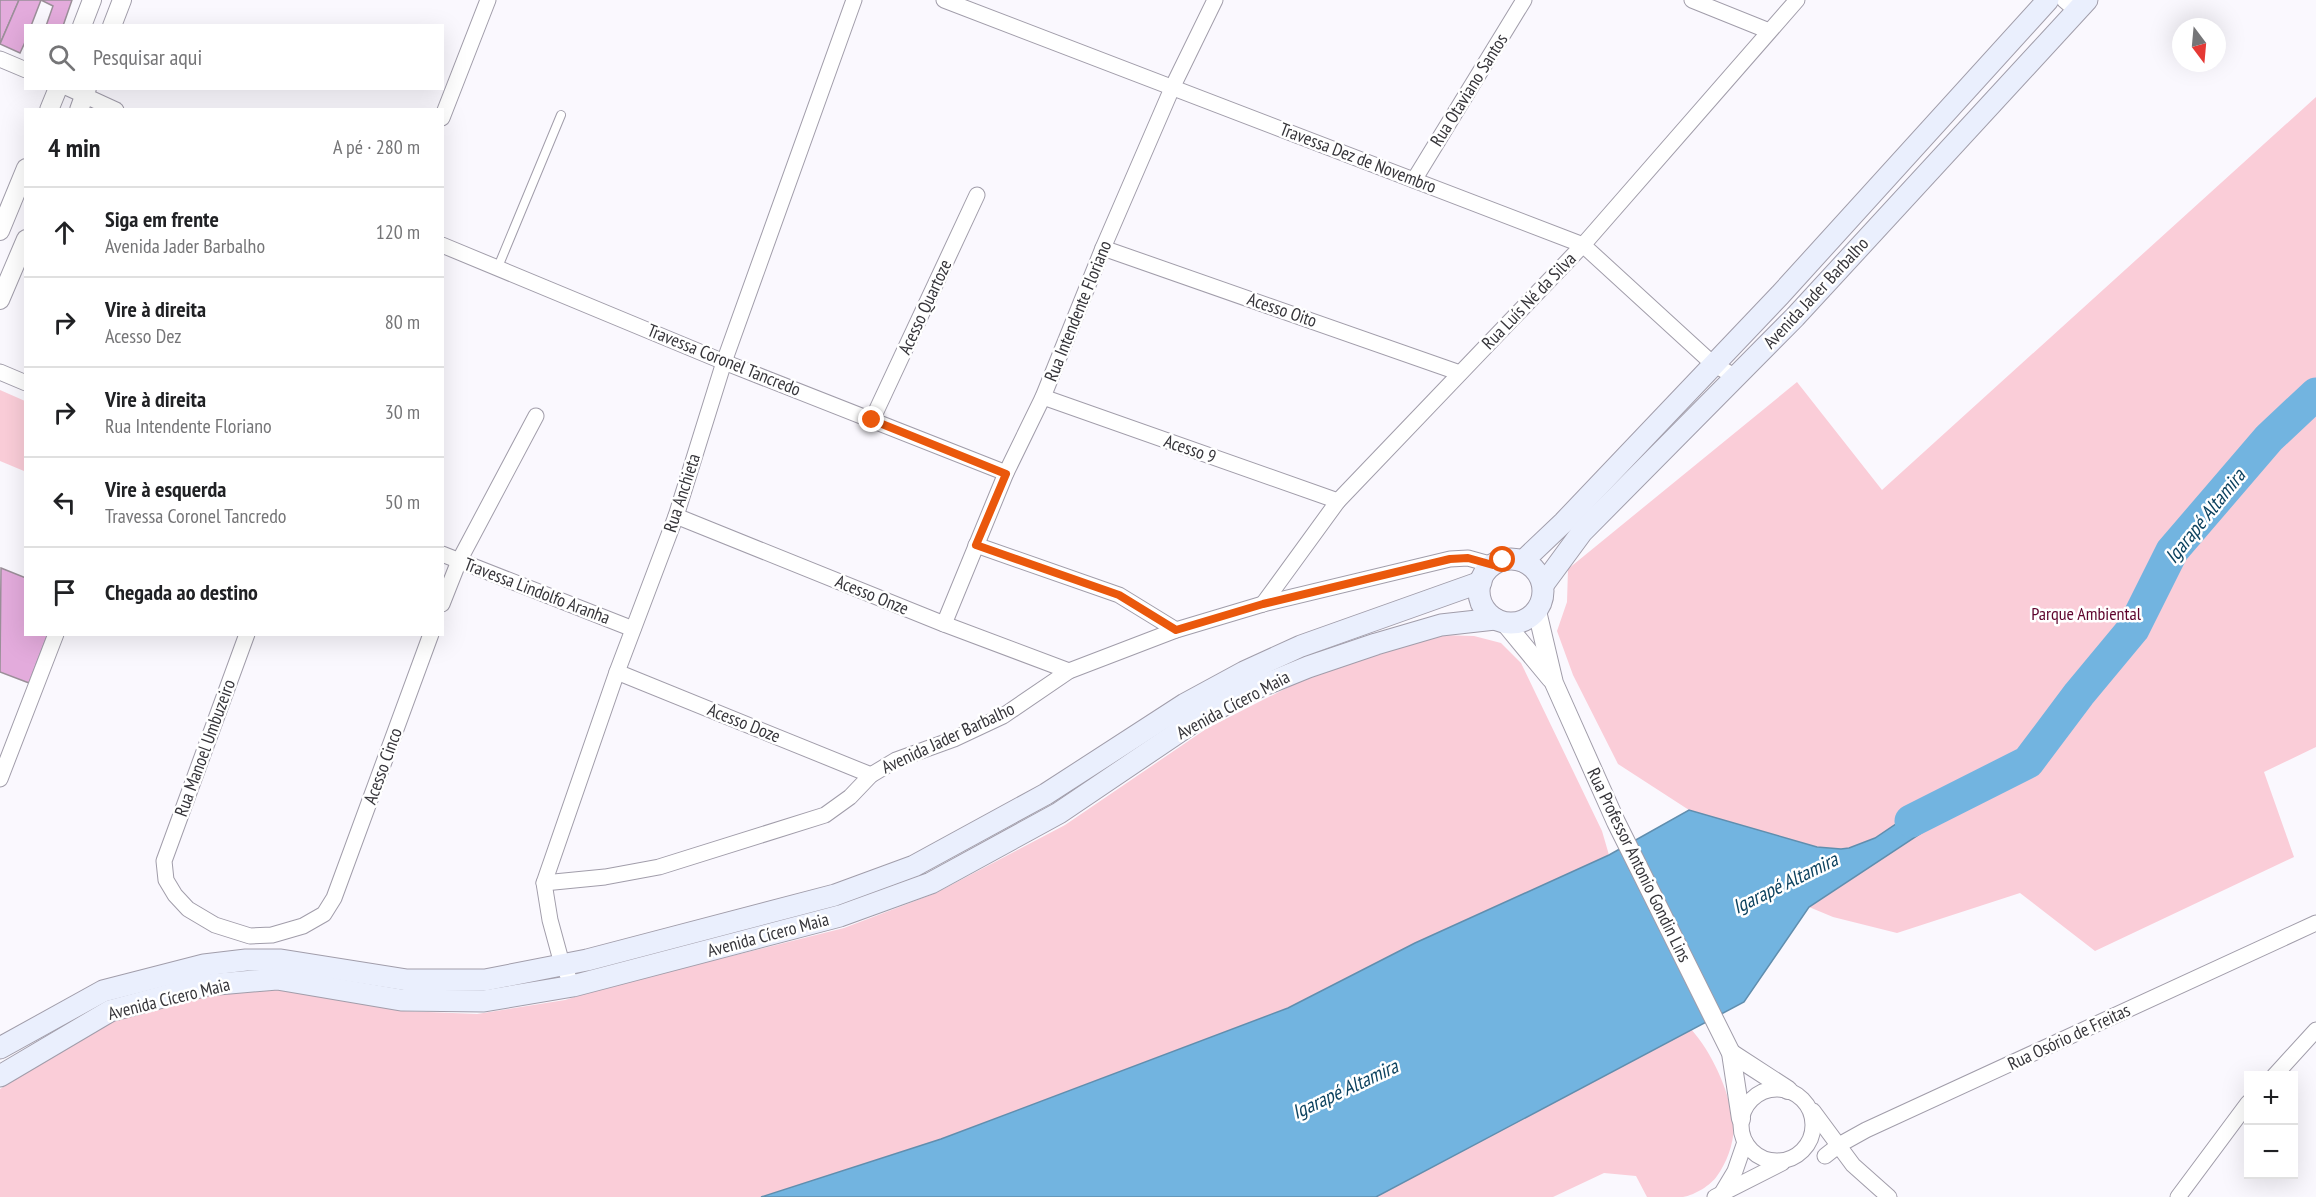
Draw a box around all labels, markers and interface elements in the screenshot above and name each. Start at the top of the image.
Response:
north arrow [2172,18,2226,72]
search box [24,24,444,90]
street label: Rua Otaviano Santos [1425,29,1512,150]
icon: search [45,41,78,74]
text: Pesquisar aqui [93,43,202,71]
street label: Travessa Dez de Novembro [1277,117,1440,198]
text: 4 min [48,131,101,164]
text: A pé · 280 m [333,134,420,160]
text: Siga em frente [105,205,219,233]
icon: ahead [48,216,81,249]
text: 120 m [376,219,420,245]
street label: Avenida Jader Barbalho [1758,232,1873,353]
text: Avenida Jader Barbalho [105,233,265,259]
street label: Rua Intendente Floriano [1039,237,1116,385]
street label: Rua Luís Né da Silva [1477,247,1581,354]
street label: Acesso Quartoze [893,256,957,358]
street label: Acesso Oito [1244,287,1320,332]
text: Vire à direita [105,295,206,323]
icon: right [48,306,81,339]
text: 80 m [385,309,420,335]
street label: Travessa Coronel Tancredo [644,318,804,401]
text: Acesso Dez [105,323,181,349]
text: Vire à direita [105,385,206,413]
icon: right [48,396,81,429]
text: 30 m [385,399,420,425]
route end [858,406,884,432]
text: Rua Intendente Floriano [105,413,272,439]
street label: Acesso 9 [1161,429,1219,468]
street label: Rua Anchieta [658,451,705,535]
water label: Igarapé Altamira [2159,463,2252,568]
text: Vire à esquerda [105,475,226,503]
icon: left [48,486,81,519]
text: 50 m [385,489,420,515]
text: Travessa Coronel Tancredo [105,503,286,529]
route start [1489,546,1515,572]
street label: Travessa Lindolfo Aranha [461,552,613,629]
street label: Acesso Onze [832,569,912,620]
icon: arrive [48,576,81,609]
text: Chegada ao destino [105,578,258,606]
park label: Parque Ambiental [2031,602,2142,625]
street label: Avenida Cícero Maia [1172,665,1293,744]
street label: Rua Manoel Umbuzeiro [169,676,240,820]
street label: Avenida Jader Barbalho [878,697,1018,778]
street label: Acesso Doze [704,698,784,747]
street label: Acesso Cinco [358,724,407,807]
street label: Rua Professor Antonio Gondin Lins [1582,764,1697,966]
water label: Igarapé Altamira [1728,846,1843,920]
street label: Avenida Cícero Maia [705,907,831,962]
street label: Avenida Cícero Maia [105,972,232,1025]
street label: Rua Osório de Freitas [2004,998,2134,1075]
water label: Igarapé Altamira [1288,1053,1403,1125]
map controls [2244,1071,2298,1179]
button: + [2244,1071,2298,1125]
button: − [2244,1125,2298,1179]

